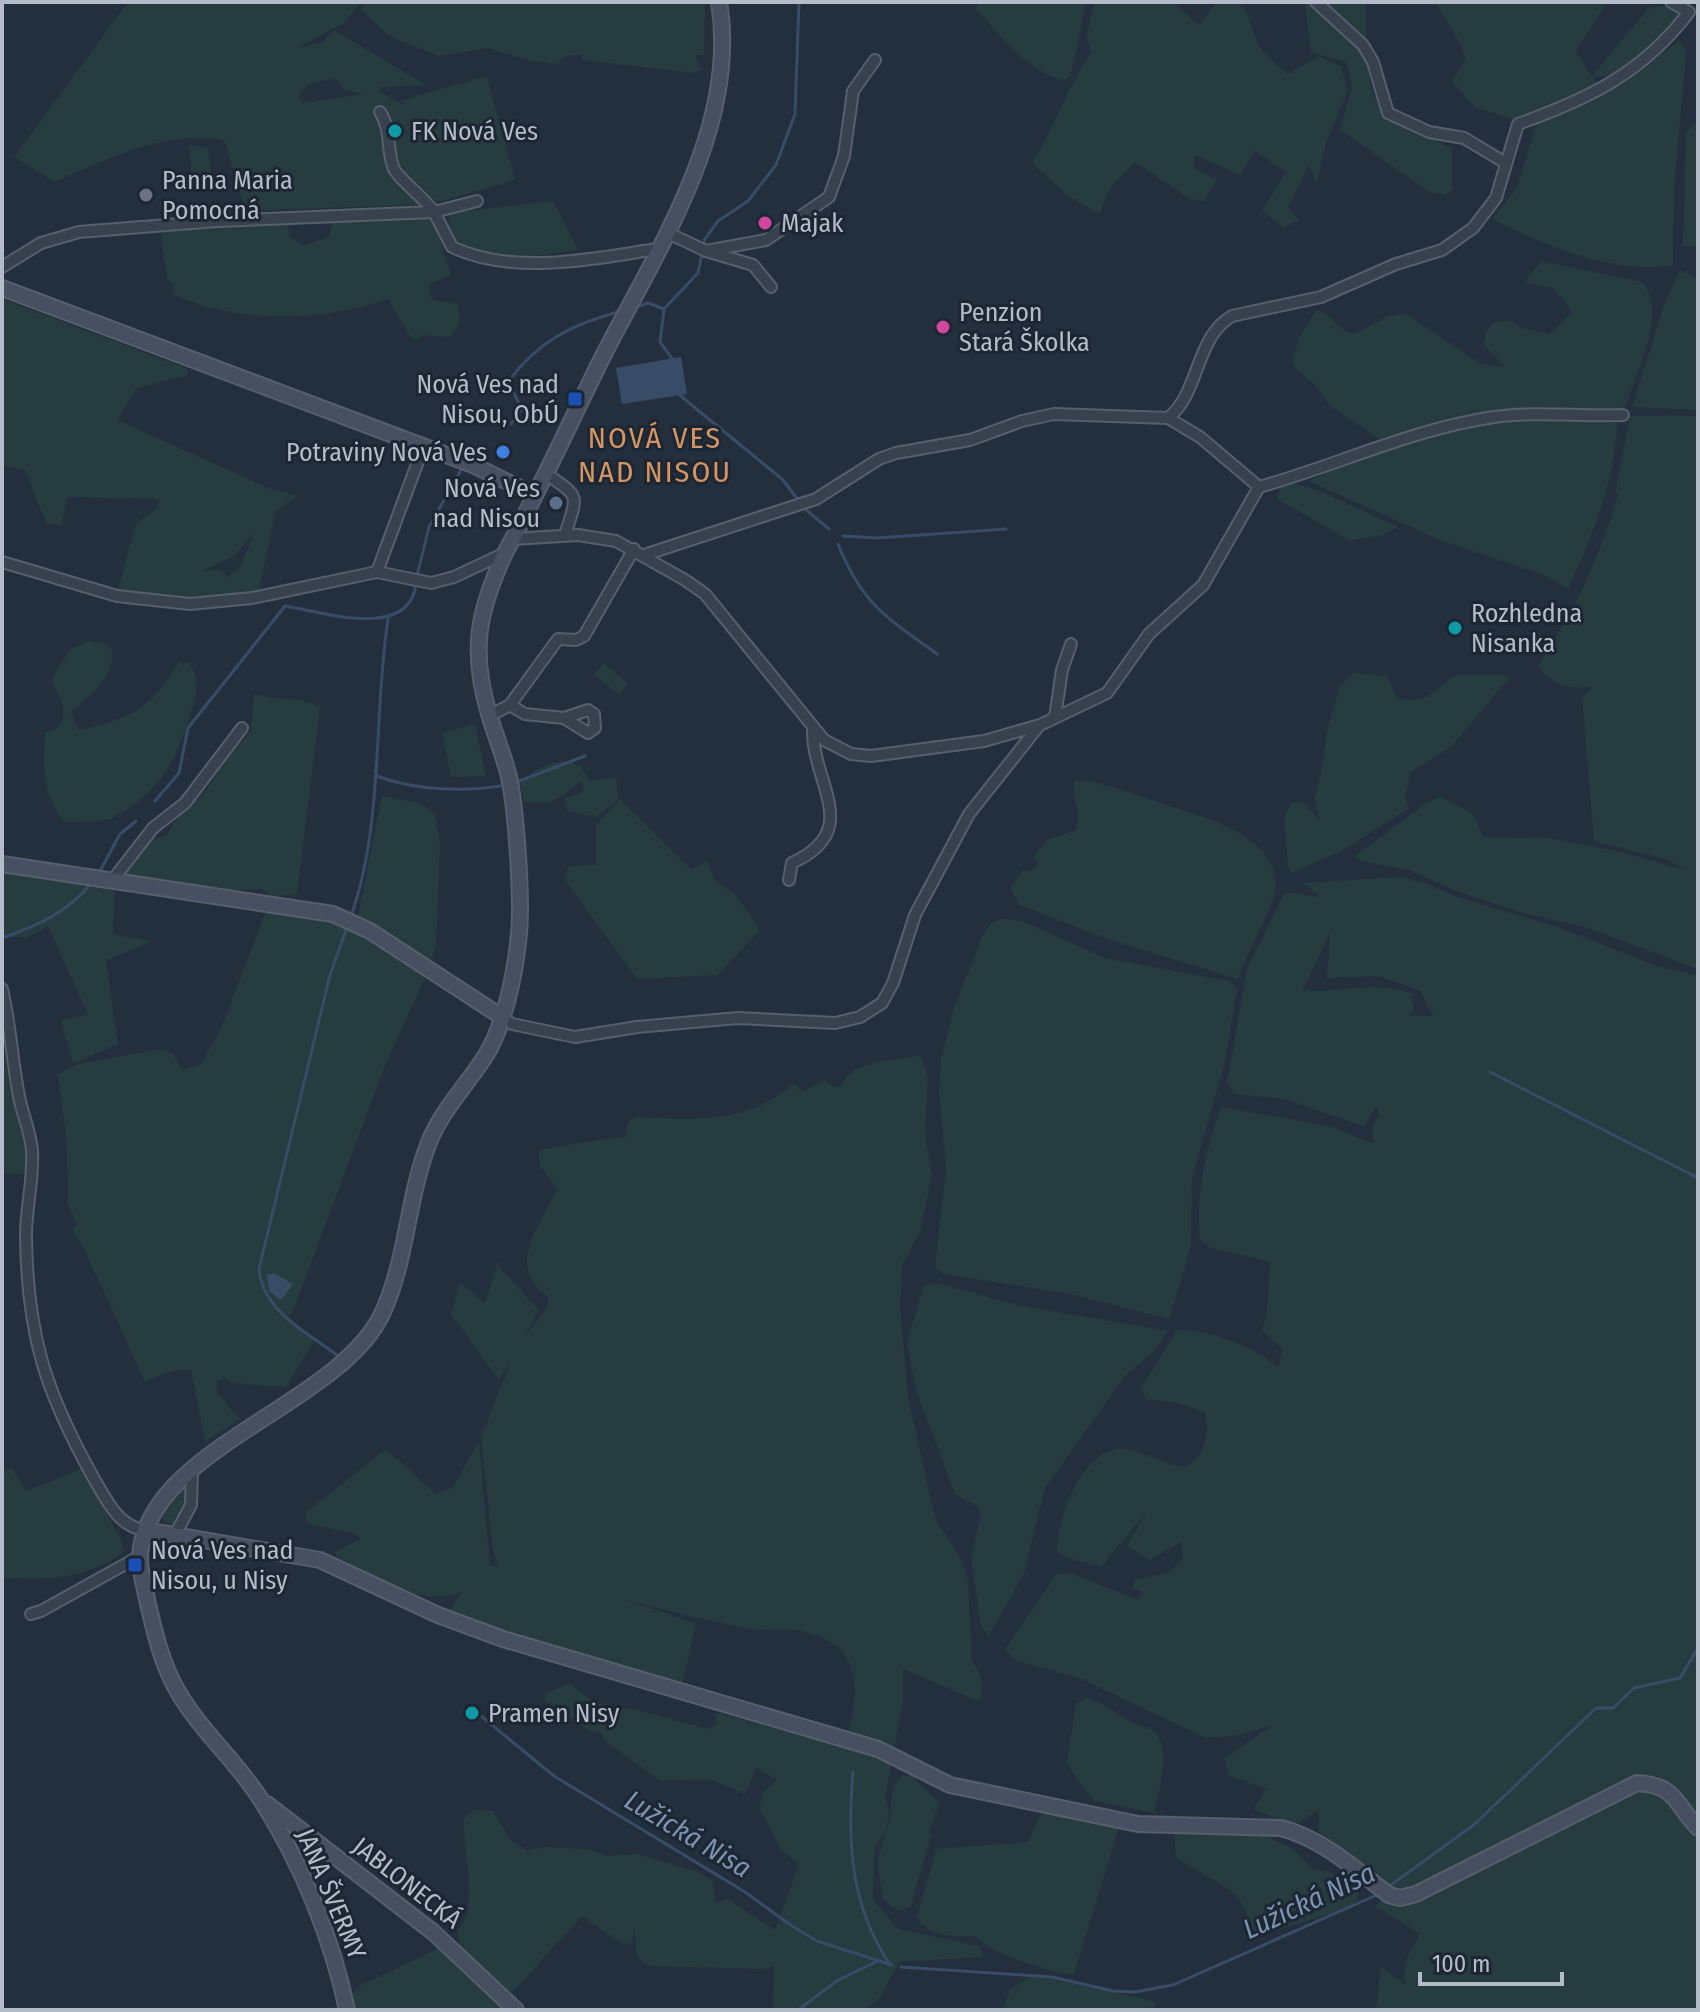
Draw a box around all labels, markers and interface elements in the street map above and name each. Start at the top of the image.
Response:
place label: FK Nová Ves [411,116,538,147]
marker: FK Nová Ves [386,122,404,140]
place label: Panna Maria Pomocná [162,165,293,226]
marker: Panna Maria Pomocná [137,186,155,204]
place label: Majak [781,208,844,239]
marker: Majak [756,214,774,232]
place label: Penzion Stará Školka [959,297,1090,358]
marker: Penzion Stará Školka [934,318,952,336]
place label: Nová Ves nad Nisou, ObÚ [417,369,559,430]
marker: Nová Ves nad Nisou, ObÚ [566,390,584,408]
district label: NOVÁ VES NAD NISOU [578,420,732,490]
place label: Potraviny Nová Ves [286,437,487,468]
marker: Potraviny Nová Ves [494,443,512,461]
place label: Nová Ves nad Nisou [433,473,540,534]
marker: Nová Ves nad Nisou [547,494,565,512]
place label: Rozhledna Nisanka [1471,598,1582,659]
marker: Rozhledna Nisanka [1446,619,1464,637]
place label: Nová Ves nad Nisou, u Nisy [151,1535,293,1596]
marker: Nová Ves nad Nisou, u Nisy [126,1556,144,1574]
place label: Pramen Nisy [488,1698,620,1729]
marker: Pramen Nisy [463,1704,481,1722]
water label: Lužická Nisa [619,1783,757,1885]
street label: JANA ŠVERMY [290,1824,373,1964]
street label: JABLONECKÁ [346,1831,468,1935]
water label: Lužická Nisa [1238,1856,1380,1946]
scale bar [1420,1936,1562,1986]
text: 100 m [1432,1950,1490,1978]

